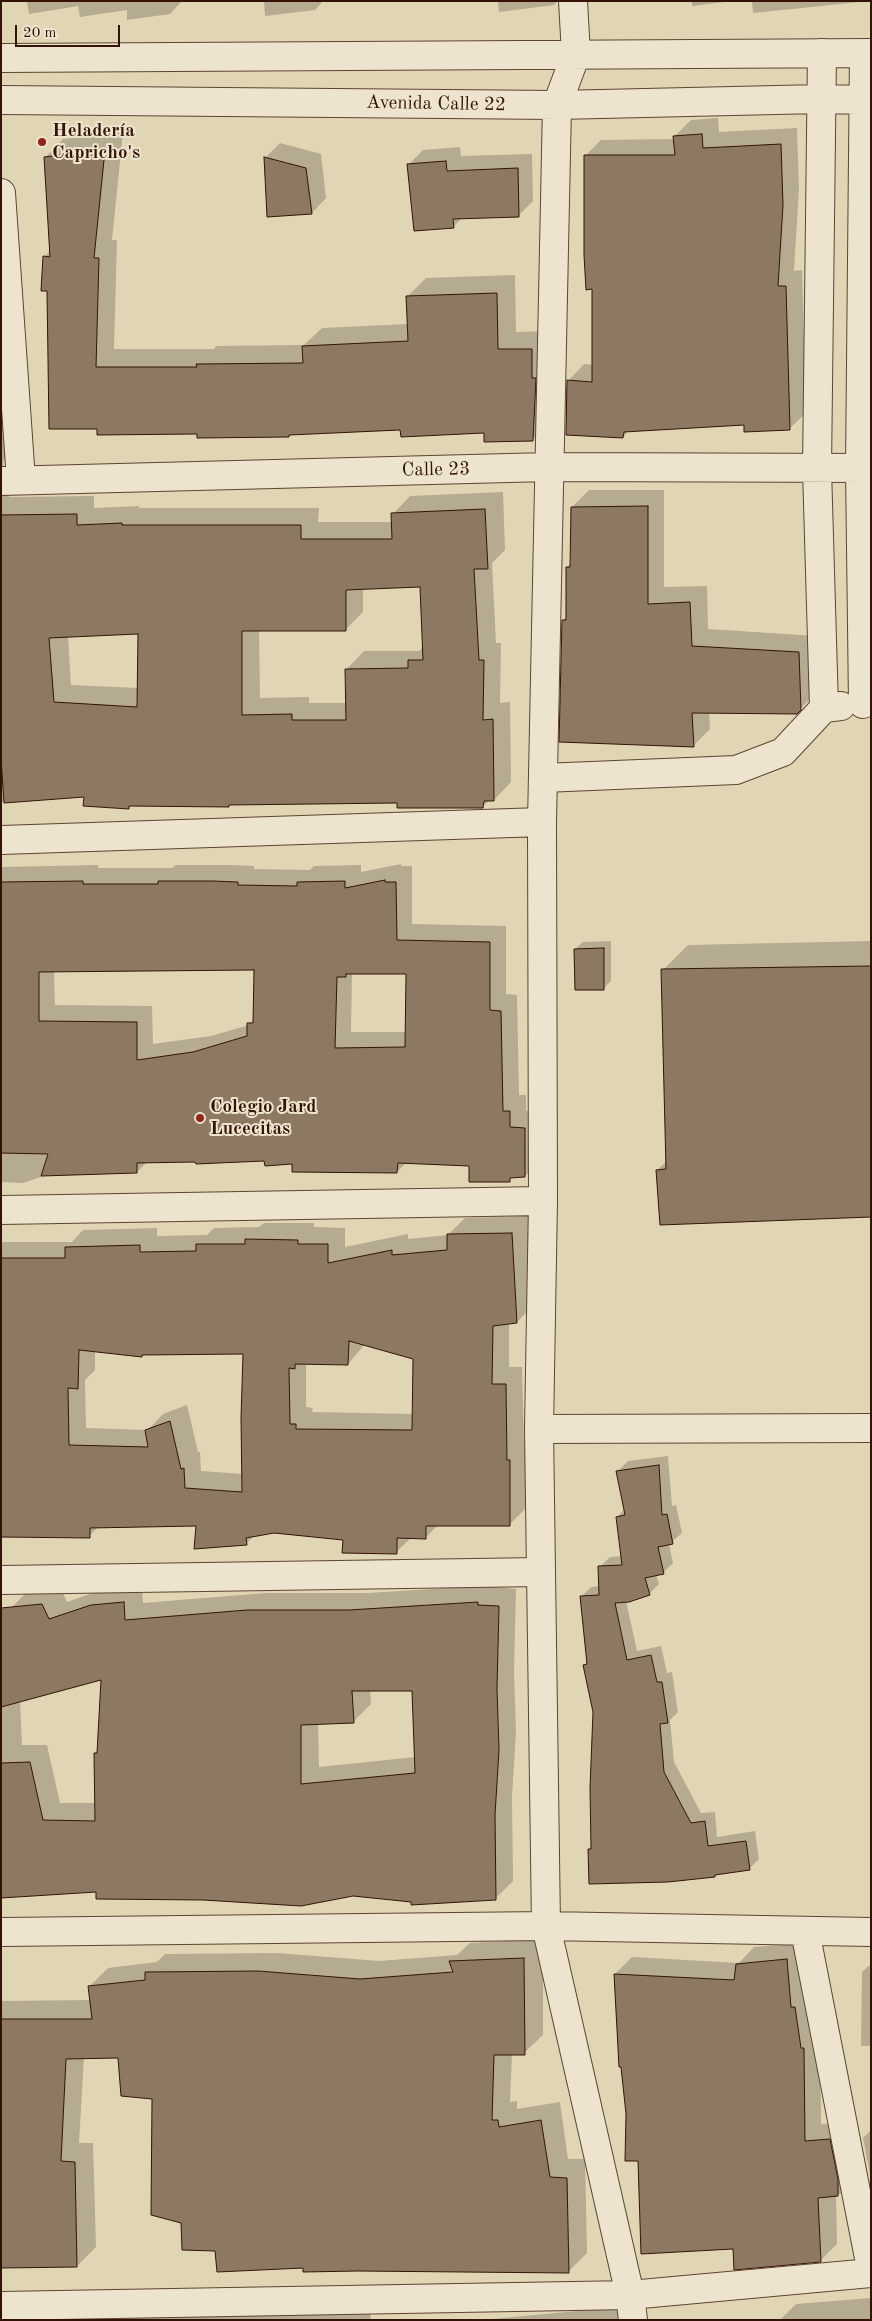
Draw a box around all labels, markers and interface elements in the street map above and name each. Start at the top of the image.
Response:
scale bar [18,15,122,47]
text: 20 m [23,26,57,41]
street label: Avenida Calle 22 [366,91,506,117]
place label: Heladería Capricho's [52,120,140,164]
marker: Heladería Capricho's [36,136,48,148]
street label: Calle 23 [402,458,470,482]
place label: Colegio Jard Lucecitas [210,1096,316,1140]
marker: Colegio Jard Lucecitas [194,1112,206,1124]

